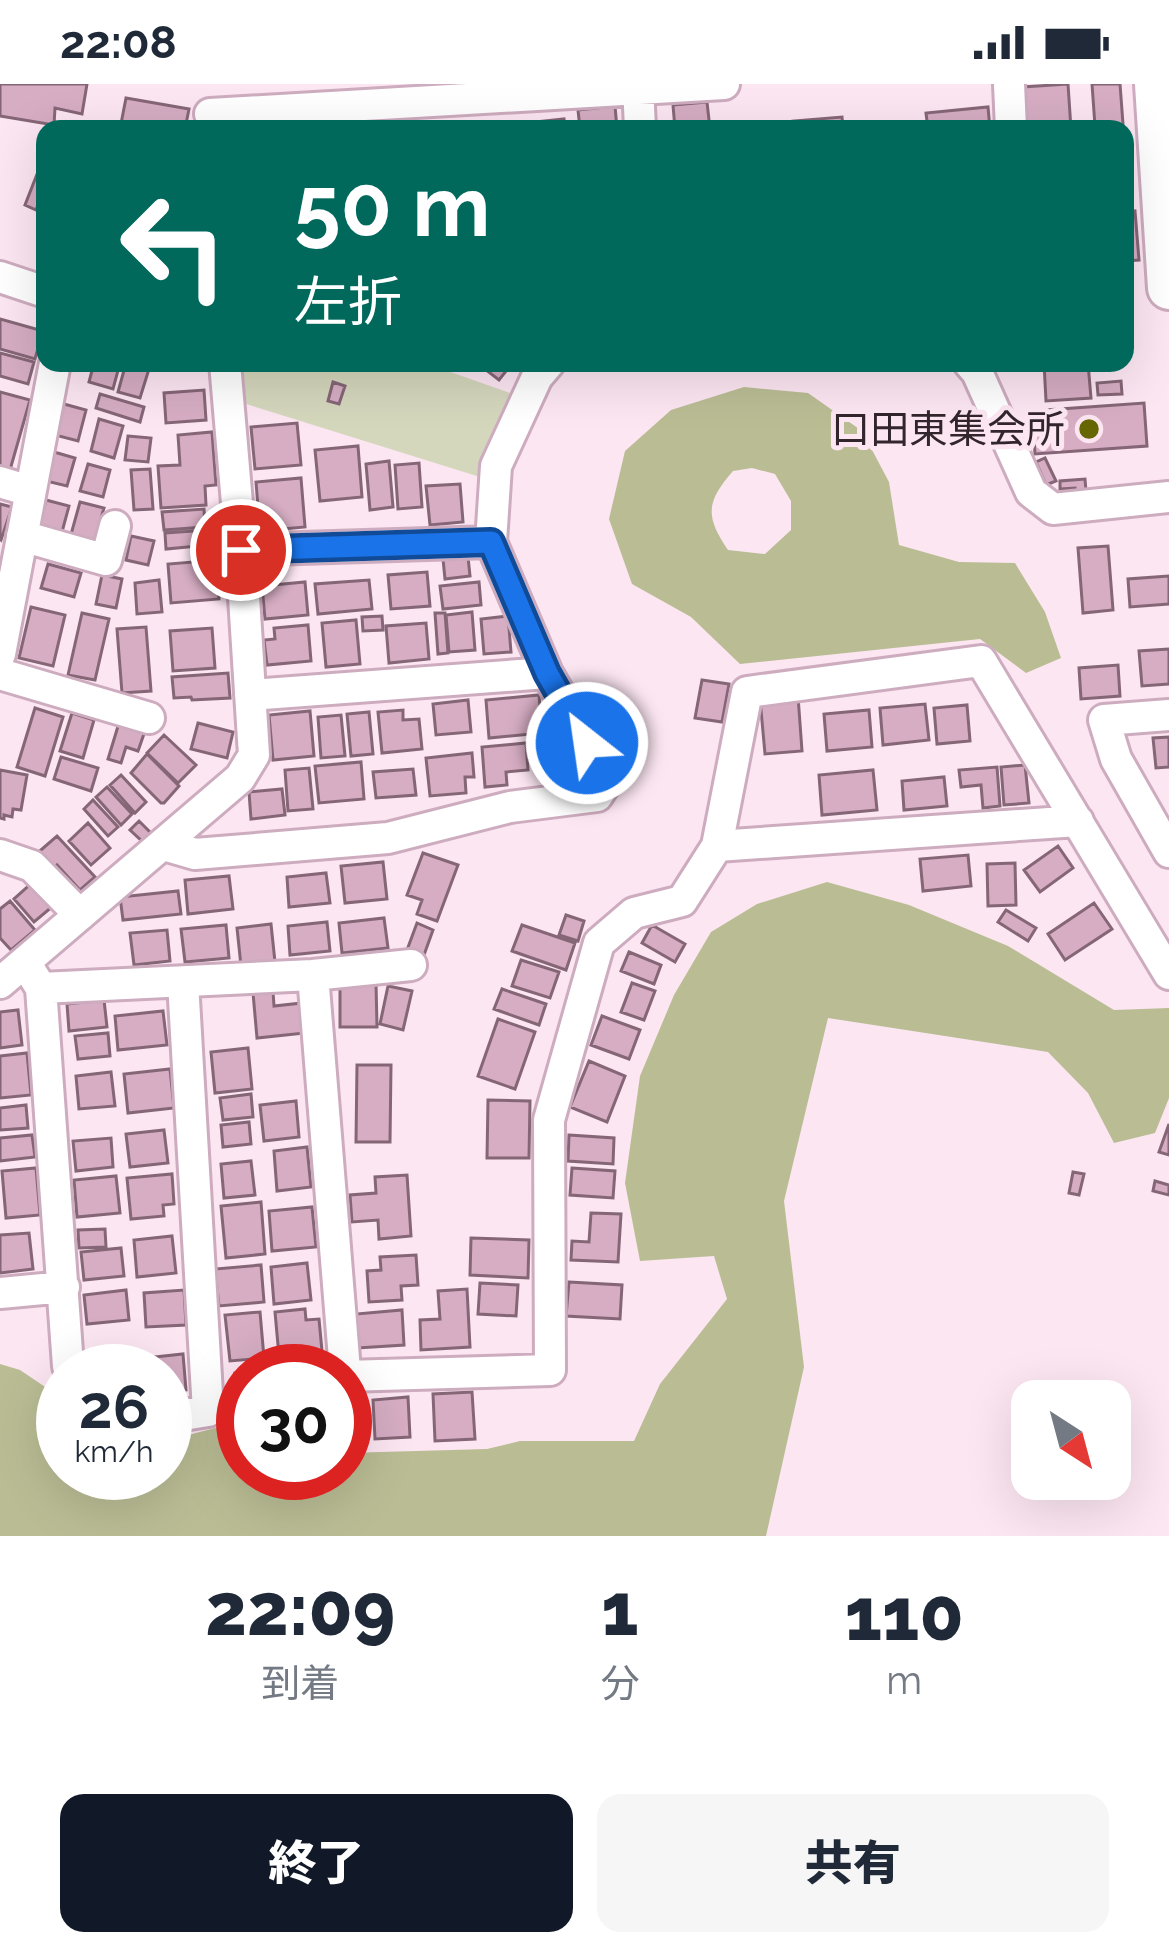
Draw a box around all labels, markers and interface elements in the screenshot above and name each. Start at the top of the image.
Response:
text: 22:08 [60,16,177,69]
text: 50 m [294,157,490,256]
icon: left [96,168,252,324]
text: 左折 [294,270,402,334]
place label: 口田東集会所 [831,406,1065,452]
marker: 口田東集会所 [1076,416,1102,442]
pin [190,499,292,601]
icon: arrive [208,517,274,583]
position arrow [524,680,650,806]
speed limit sign: 30 [216,1344,372,1500]
text: 26 [79,1372,149,1442]
north arrow [1011,1380,1131,1500]
map controls [1011,1380,1131,1500]
text: km/h [74,1434,154,1469]
text: 22:09 [205,1567,395,1652]
text: 1 [601,1567,639,1652]
text: 110 [845,1572,964,1657]
text: m [886,1657,922,1703]
text: 到着 [261,1660,339,1706]
text: 分 [601,1660,640,1706]
button: 終了 [60,1794,573,1932]
button: 共有 [597,1794,1109,1932]

